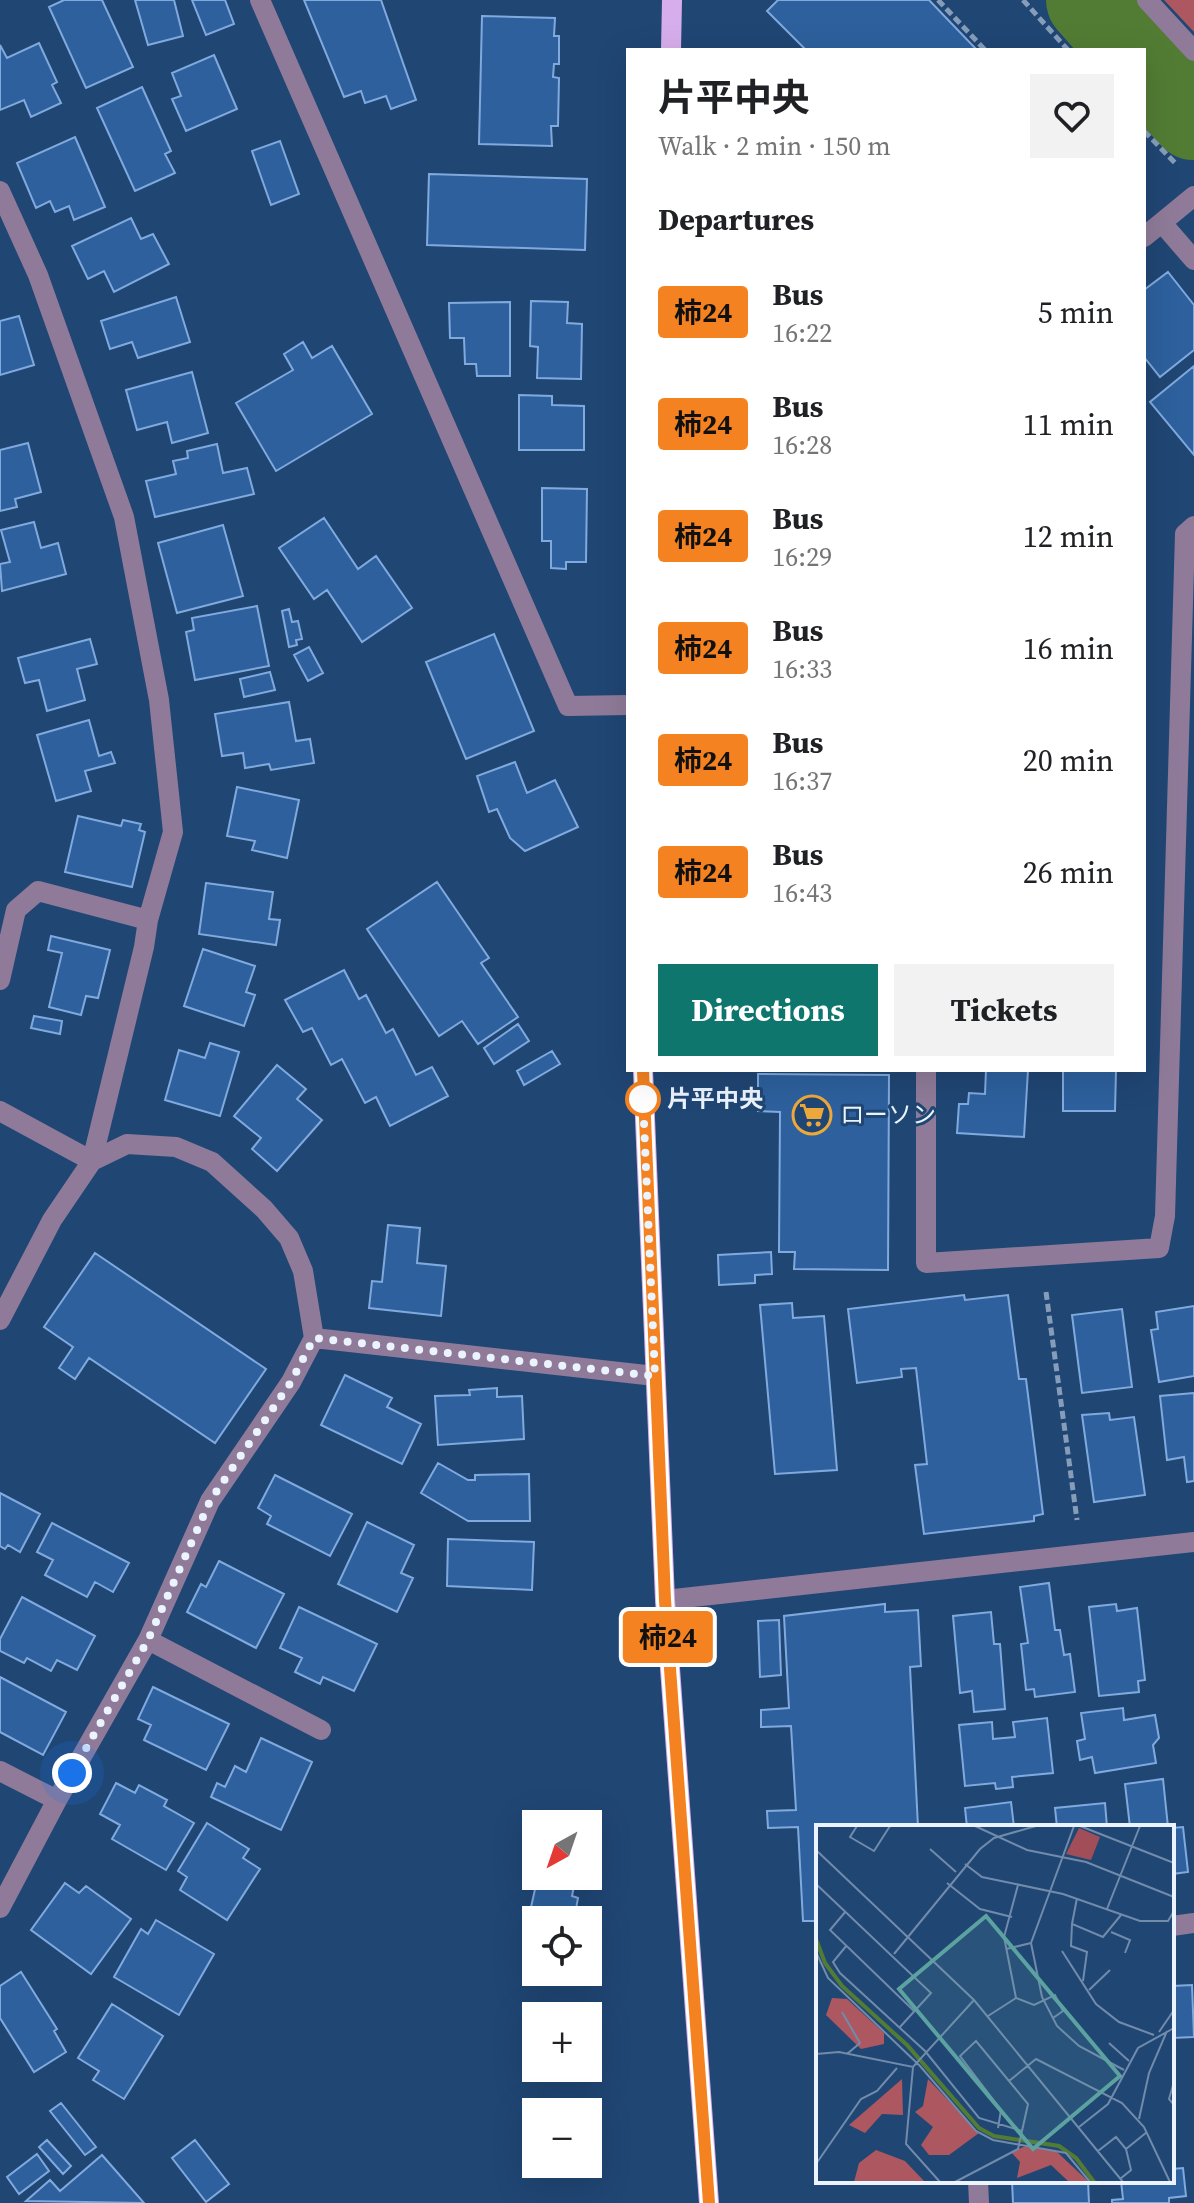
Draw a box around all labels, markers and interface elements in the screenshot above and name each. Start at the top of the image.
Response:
text: 片平中央 [658,72,810,124]
button: heart [1030,74,1114,158]
text: Walk · 2 min · 150 m [658,128,891,164]
text: Departures [658,199,814,240]
text: Bus [772,274,823,315]
text: 5 min [1038,292,1114,333]
text: 柿24 [674,293,732,331]
text: 16:22 [772,315,832,351]
text: Bus [772,386,823,427]
text: 11 min [1023,404,1114,445]
text: 柿24 [674,405,732,443]
text: 16:28 [772,427,832,463]
text: Bus [772,498,823,539]
text: 12 min [1023,516,1114,557]
text: 柿24 [674,517,732,555]
text: 16:29 [772,539,832,575]
text: Bus [772,610,823,651]
text: 16 min [1023,628,1114,669]
text: 柿24 [674,629,732,667]
text: 16:33 [772,651,832,687]
text: Bus [772,722,823,763]
text: 20 min [1023,740,1114,781]
text: 柿24 [674,741,732,779]
text: 16:37 [772,763,832,799]
text: Bus [772,834,823,875]
text: 26 min [1023,852,1114,893]
text: 柿24 [674,853,732,891]
text: 16:43 [772,875,832,911]
button: Directions [658,964,878,1056]
button: Tickets [894,964,1114,1056]
marker: 片平中央 [626,1082,660,1116]
place label: 片平中央 [667,1082,763,1115]
supermarket icon: ローソン [791,1094,833,1136]
place label: ローソン [840,1098,936,1131]
line badge: 柿24 [622,1611,714,1663]
text: 柿24 [639,1618,697,1656]
your location [52,1753,92,1793]
north arrow [522,1810,602,1890]
map controls [522,1810,602,2178]
inset map [816,1825,1174,2183]
button: locate [522,1906,602,1986]
button: + [522,2002,602,2082]
button: − [522,2098,602,2178]

